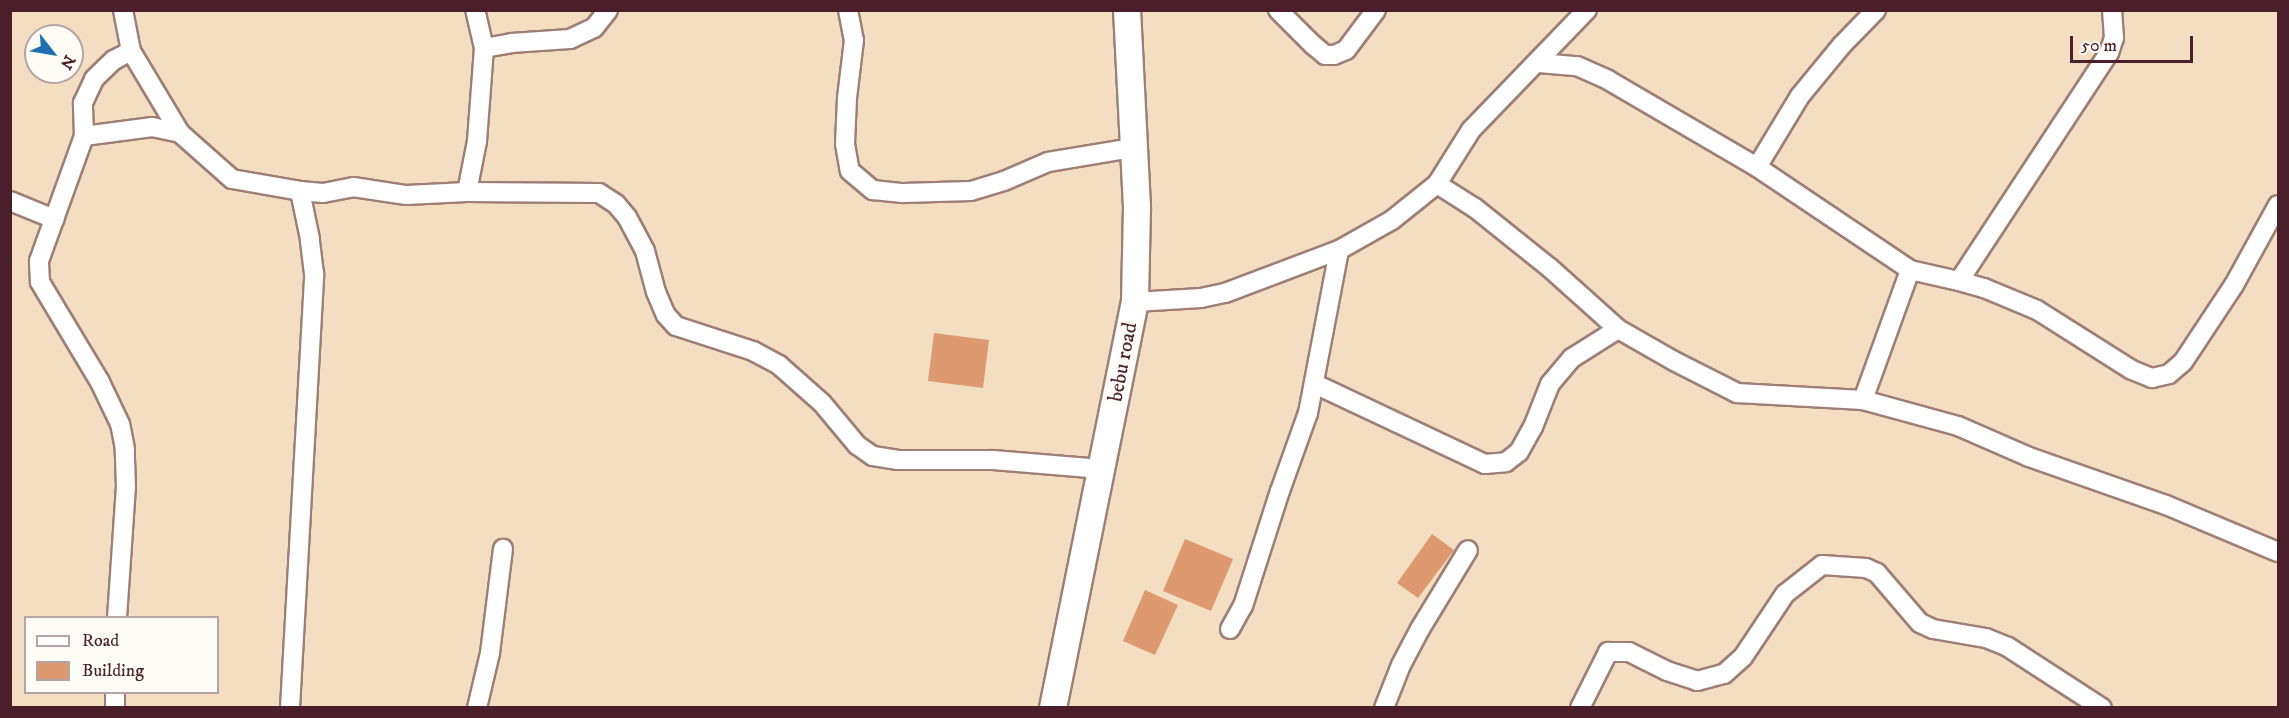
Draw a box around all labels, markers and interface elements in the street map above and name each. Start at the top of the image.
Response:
north arrow [24,24,84,84]
scale bar [2073,24,2196,62]
text: 50 m [2081,35,2117,57]
text: N [56,51,80,73]
street label: bebu road [1103,320,1143,404]
legend [24,616,219,694]
text: Road [82,630,119,652]
text: Building [82,660,144,682]

